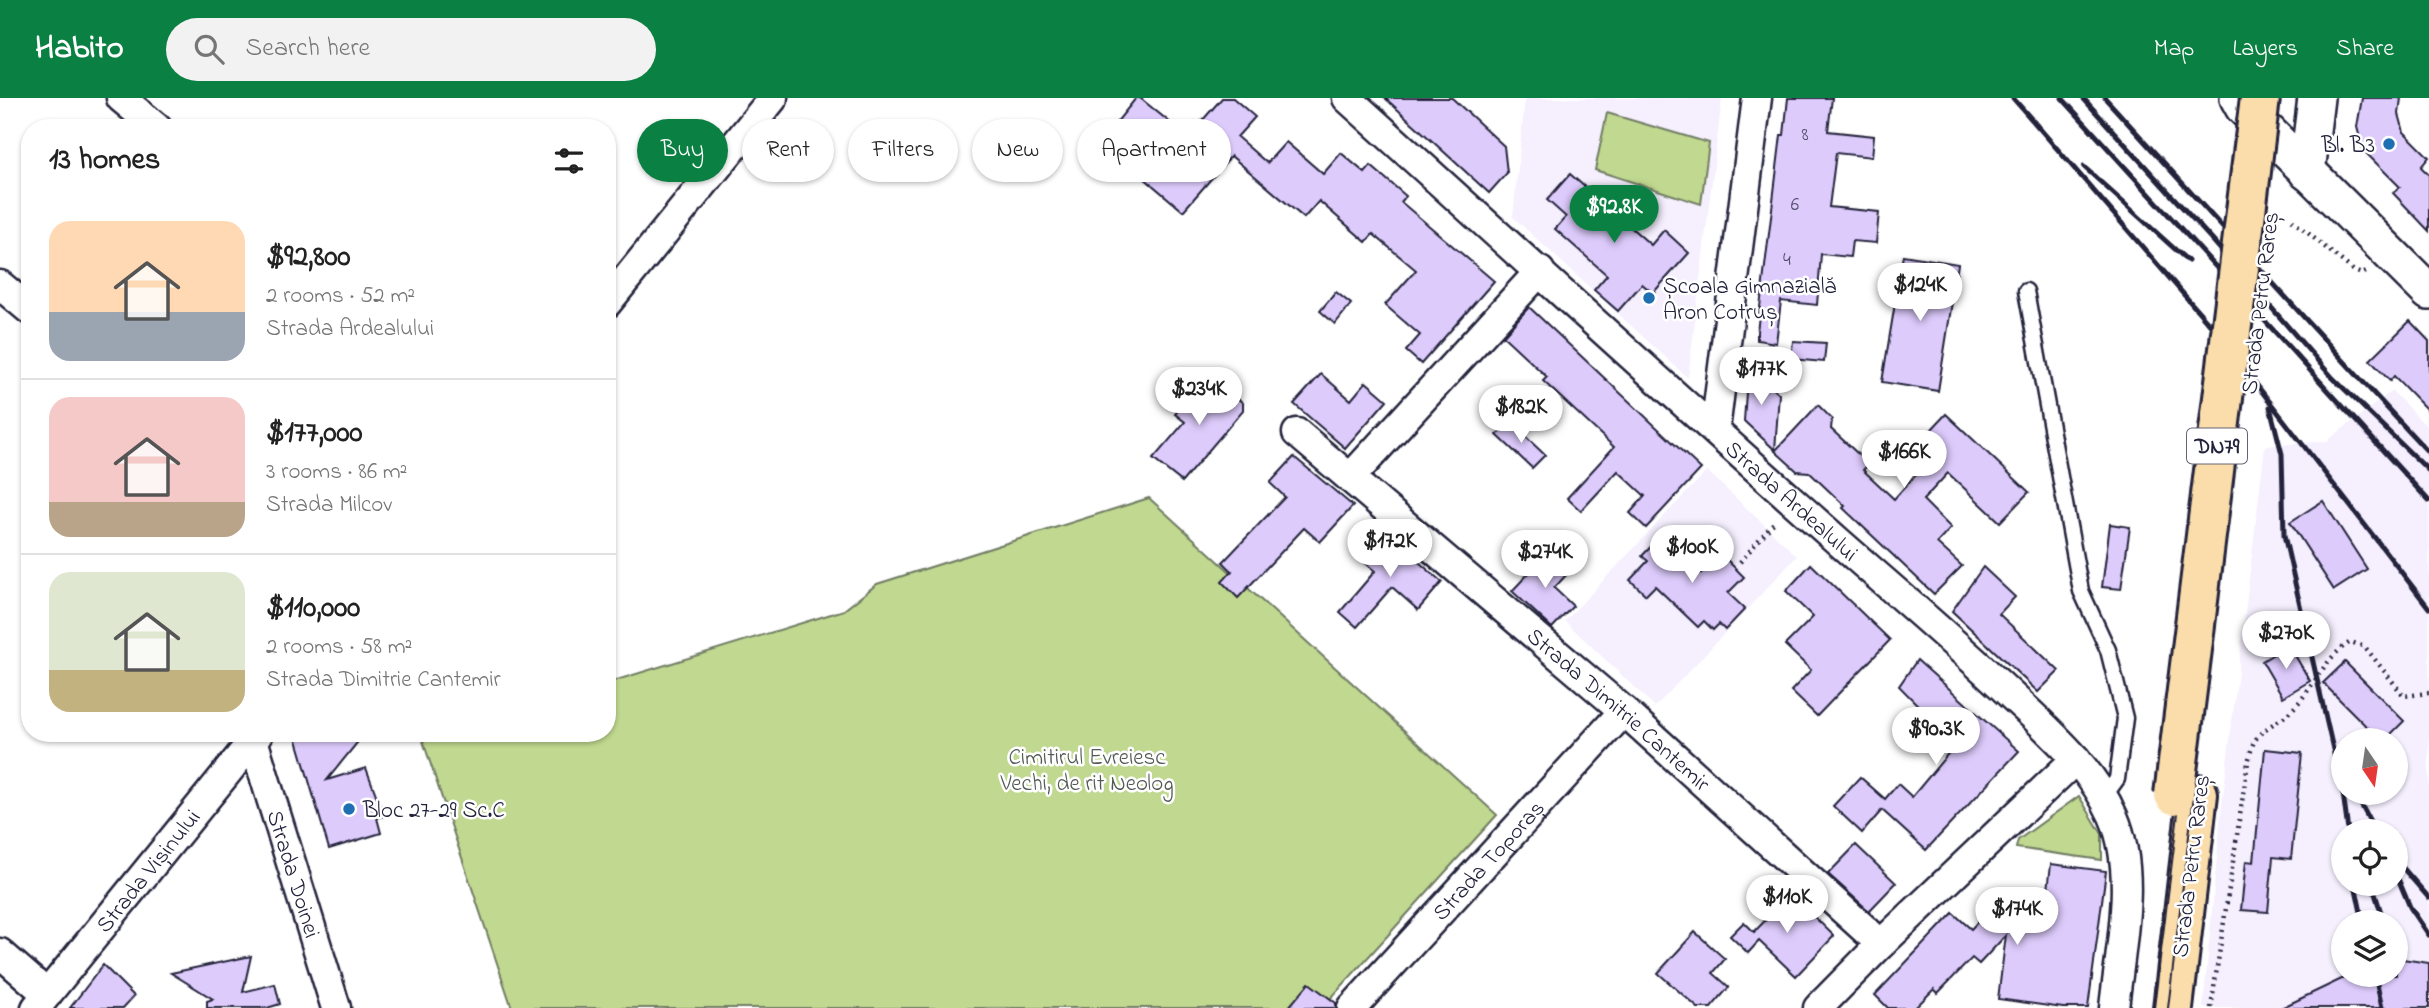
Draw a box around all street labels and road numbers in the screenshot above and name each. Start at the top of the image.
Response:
street label: Strada Petru Rareș [2234,210,2289,396]
road number: DN79 [2187,428,2247,464]
street label: Strada Ardealului [1717,434,1864,570]
street label: Strada Dimitrie Cantemir [1518,621,1717,801]
street label: Strada Petru Rareș [2165,773,2220,959]
street label: Strada Toporaș [1426,794,1553,929]
street label: Strada Vișinului [89,803,210,941]
street label: Strada Doinei [257,807,327,942]

